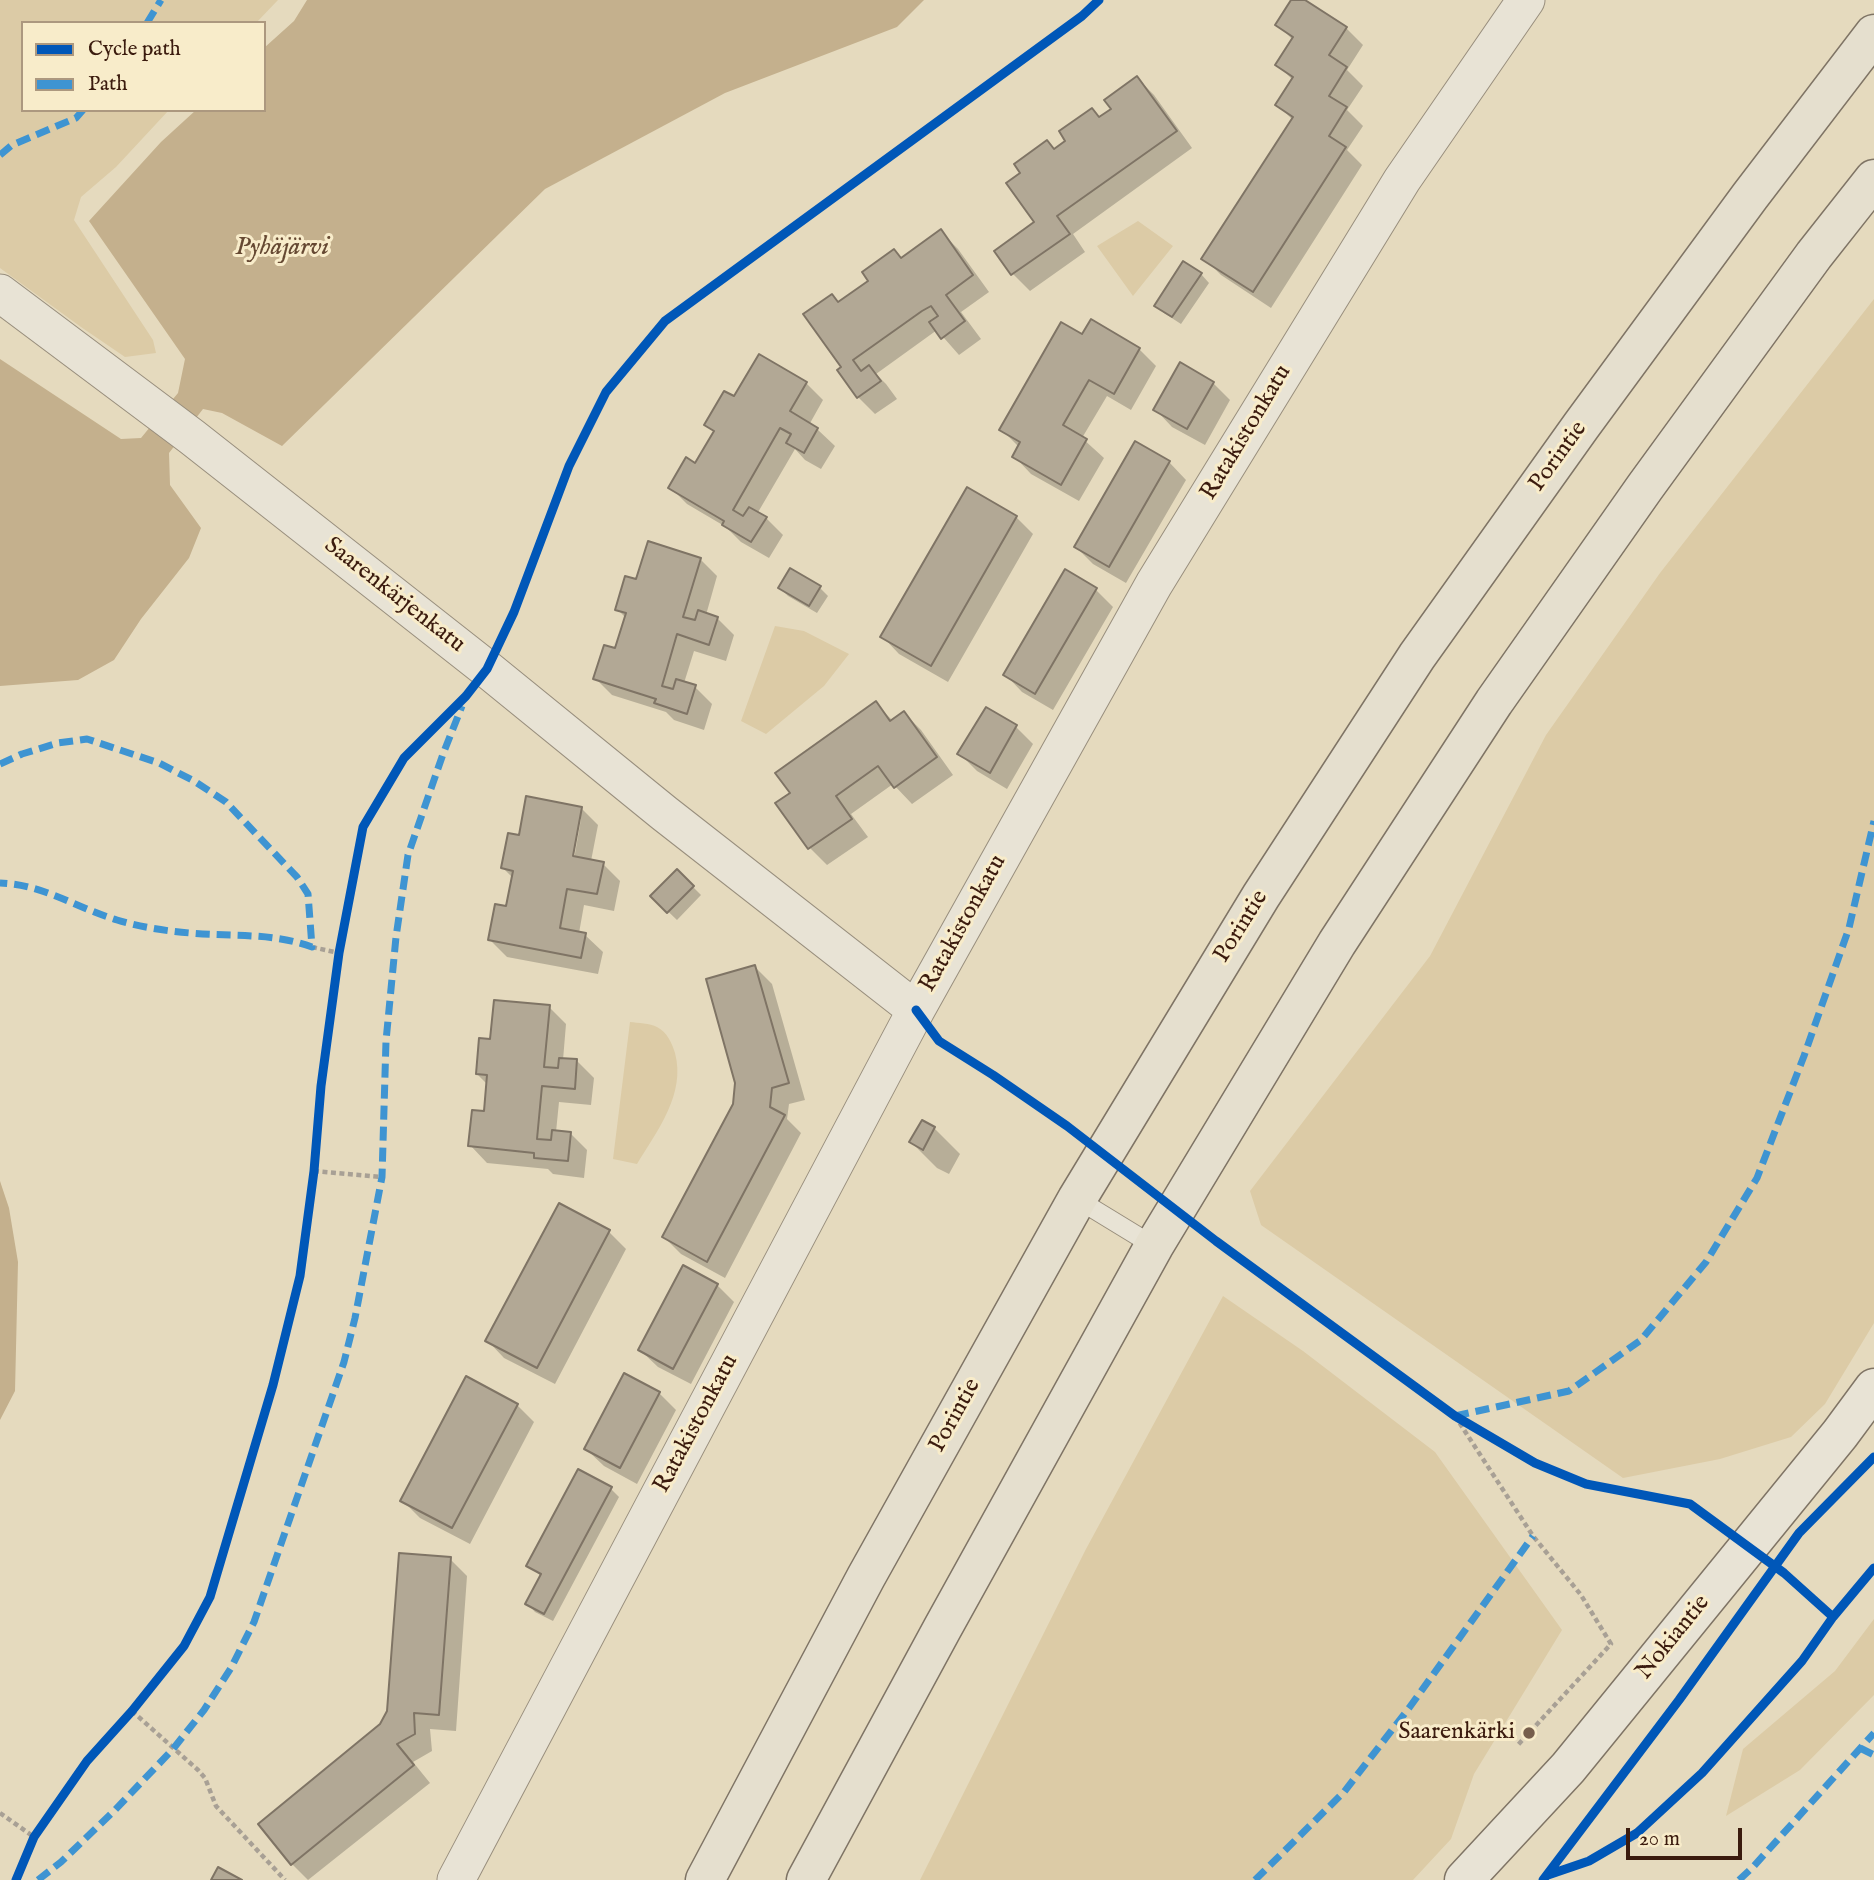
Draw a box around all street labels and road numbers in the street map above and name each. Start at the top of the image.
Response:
street label: Ratakistonkatu [1195,360,1299,506]
street label: Porintie [1524,416,1594,498]
street label: Saarenkärjenkatu [318,532,470,660]
street label: Ratakistonkatu [914,850,1014,998]
street label: Porintie [1209,886,1275,968]
street label: Ratakistonkatu [648,1350,746,1498]
street label: Porintie [924,1374,988,1458]
street label: Nokiantie [1631,1590,1717,1686]

